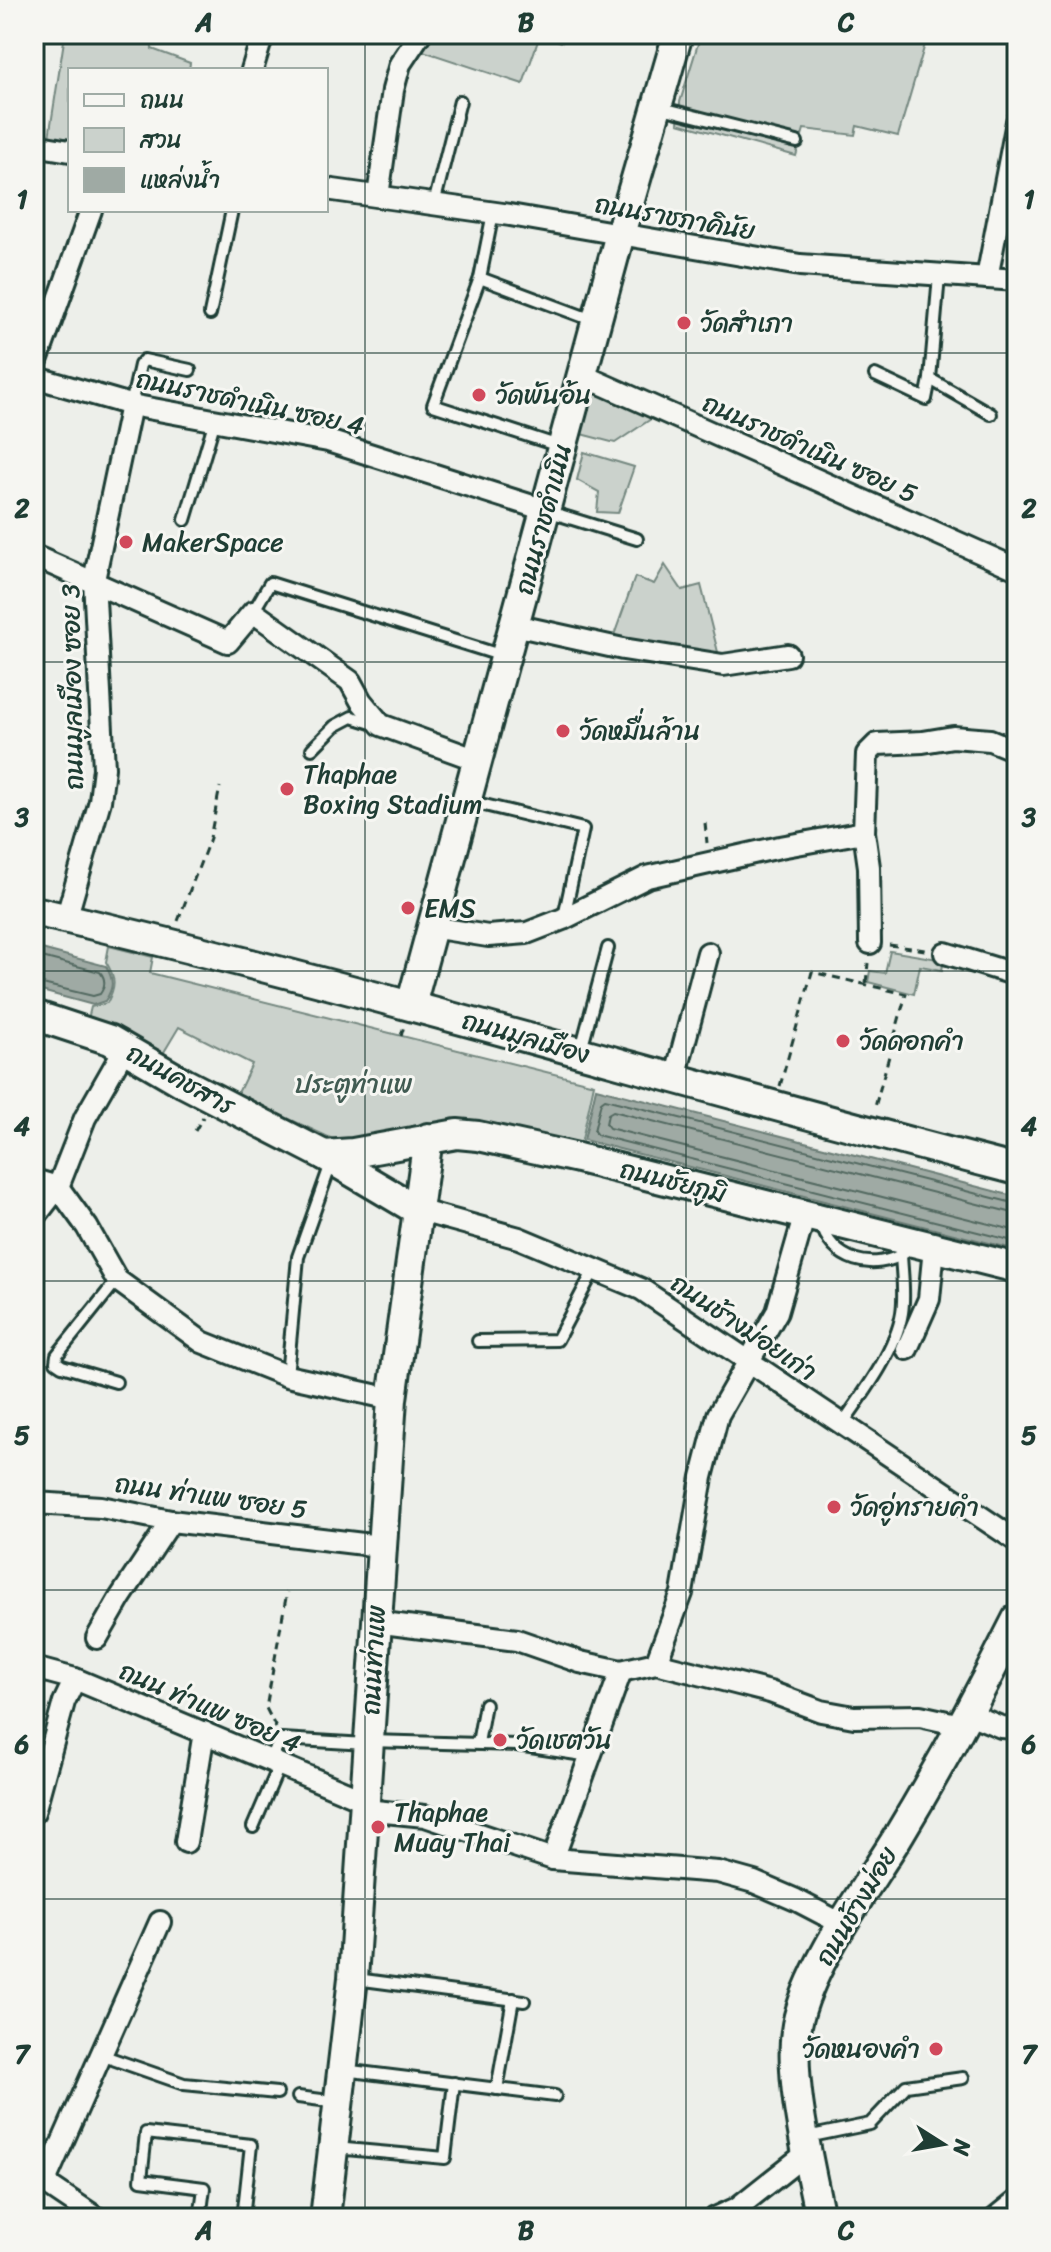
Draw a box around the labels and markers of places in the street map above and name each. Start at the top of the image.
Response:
place label: วัดสำเภา [700,300,793,346]
marker: วัดสำเภา [675,314,693,332]
place label: วัดพันอ้น [495,372,591,418]
marker: วัดพันอ้น [470,386,488,404]
place label: MakerSpace [142,519,284,565]
marker: MakerSpace [117,533,135,551]
place label: วัดหมื่นล้าน [579,707,700,754]
marker: วัดหมื่นล้าน [554,722,572,740]
place label: Thaphae Boxing Stadium [303,751,483,827]
marker: Thaphae Boxing Stadium [278,780,296,798]
place label: EMS [424,885,476,931]
marker: EMS [399,899,417,917]
place label: วัดดอกคำ [859,1018,964,1064]
marker: วัดดอกคำ [834,1032,852,1050]
place label: วัดอู่ทรายคำ [850,1484,979,1530]
marker: วัดอู่ทรายคำ [825,1498,843,1516]
place label: วัดเชตวัน [516,1717,612,1763]
marker: วัดเชตวัน [491,1731,509,1749]
place label: Thaphae Muay Thai [394,1789,511,1865]
marker: Thaphae Muay Thai [369,1818,387,1836]
place label: วัดหนองคำ [802,2026,920,2072]
marker: วัดหนองคำ [927,2040,945,2058]

